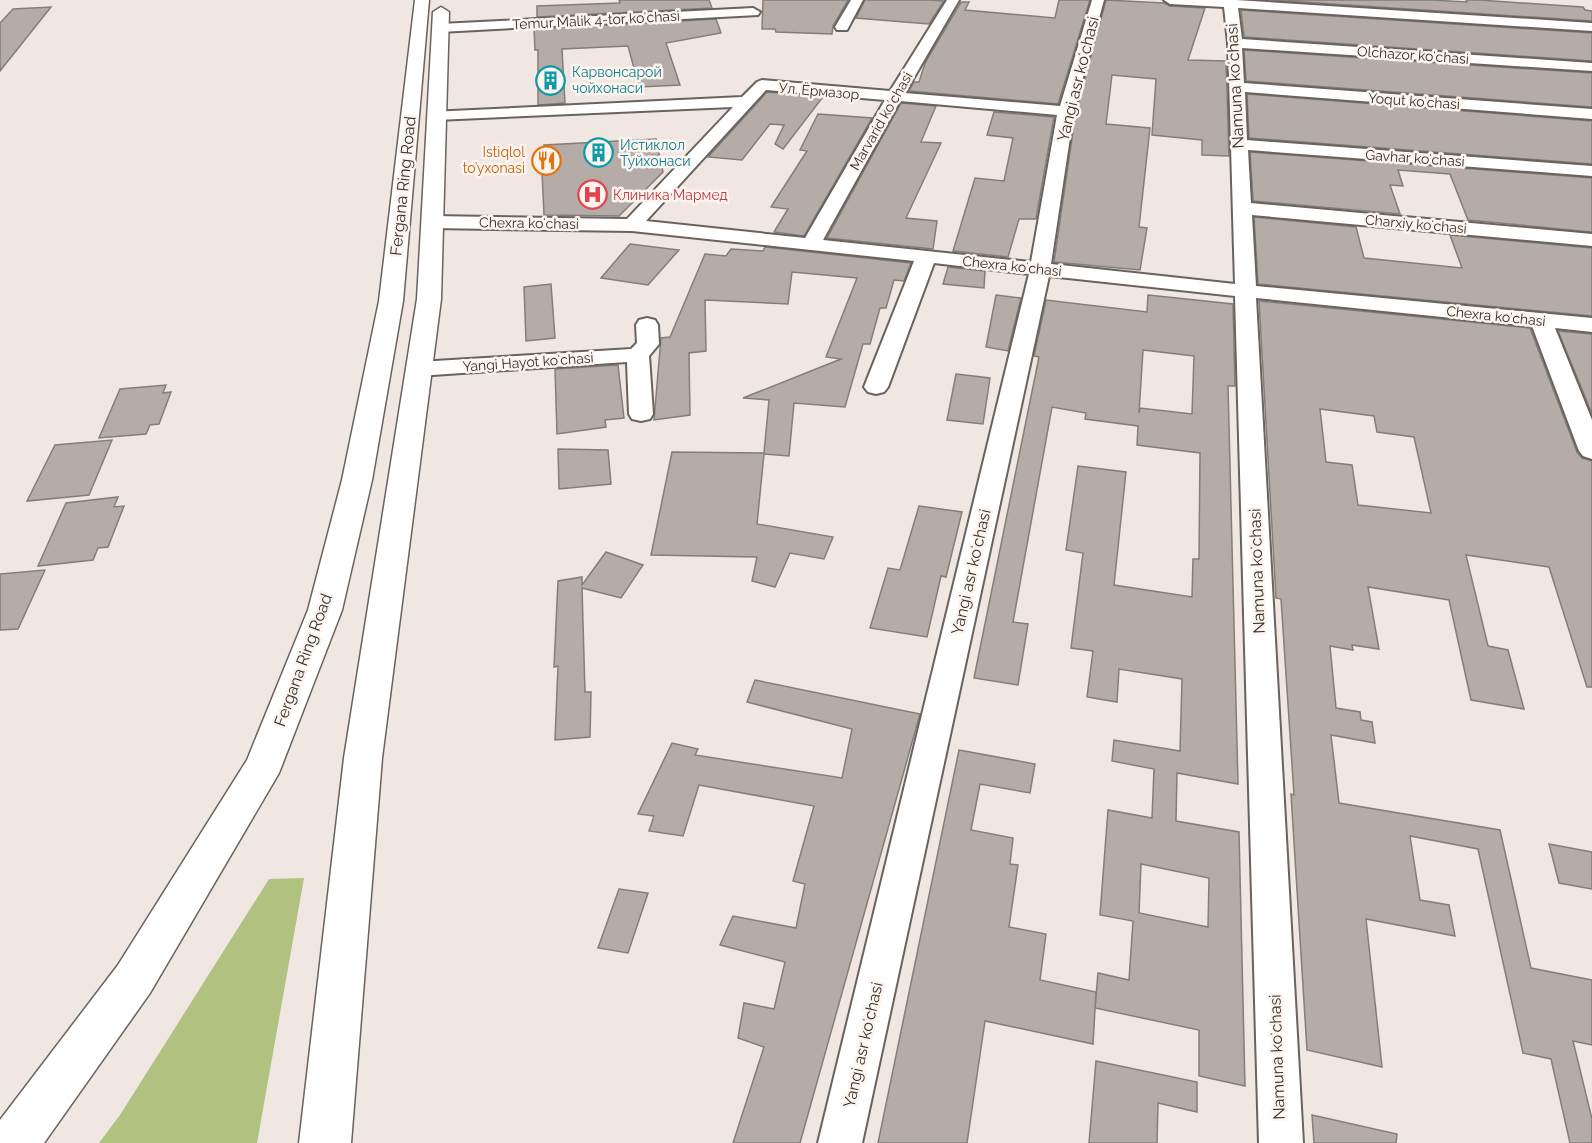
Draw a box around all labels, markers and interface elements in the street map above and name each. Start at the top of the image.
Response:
street label: Temur Malik 4-tor koʻchasi [512,8,680,32]
street label: Yangi asr koʻchasi [1053,14,1103,144]
street label: Namuna koʻchasi [1222,23,1248,149]
street label: Olchazor koʻchasi [1357,43,1469,67]
building icon: Карвонсарой чойхонаси [535,64,567,96]
place label: Карвонсарой чойхонаси [572,64,662,96]
street label: Marvarid koʻchasi [846,69,916,173]
street label: Ул. Ёрмазор [778,78,860,103]
street label: Yoqut koʻchasi [1367,90,1461,112]
street label: Fergana Ring Road [386,115,420,257]
building icon: Истиклол Туйхонаси [583,137,615,169]
place label: Истиклол Туйхонаси [620,137,691,169]
place label: Istiqlol to’yxonasi [463,144,525,176]
restaurant icon: Istiqlol to’yxonasi [530,144,562,176]
street label: Gavhar koʻchasi [1365,147,1465,169]
hospital icon: Клиника Мармед [576,179,608,211]
place label: Клиника Мармед [613,187,728,203]
street label: Charxiy koʻchasi [1364,212,1468,236]
street label: Chexra koʻchasi [479,214,579,232]
street label: Chexra koʻchasi [962,253,1062,279]
street label: Chexra koʻchasi [1446,303,1546,329]
street label: Yangi Hayot koʻchasi [462,349,594,375]
street label: Yangi asr koʻchasi [947,507,995,637]
street label: Namuna koʻchasi [1245,508,1269,634]
street label: Fergana Ring Road [270,591,336,729]
street label: Yangi asr koʻchasi [839,980,887,1110]
street label: Namuna koʻchasi [1265,994,1289,1120]

